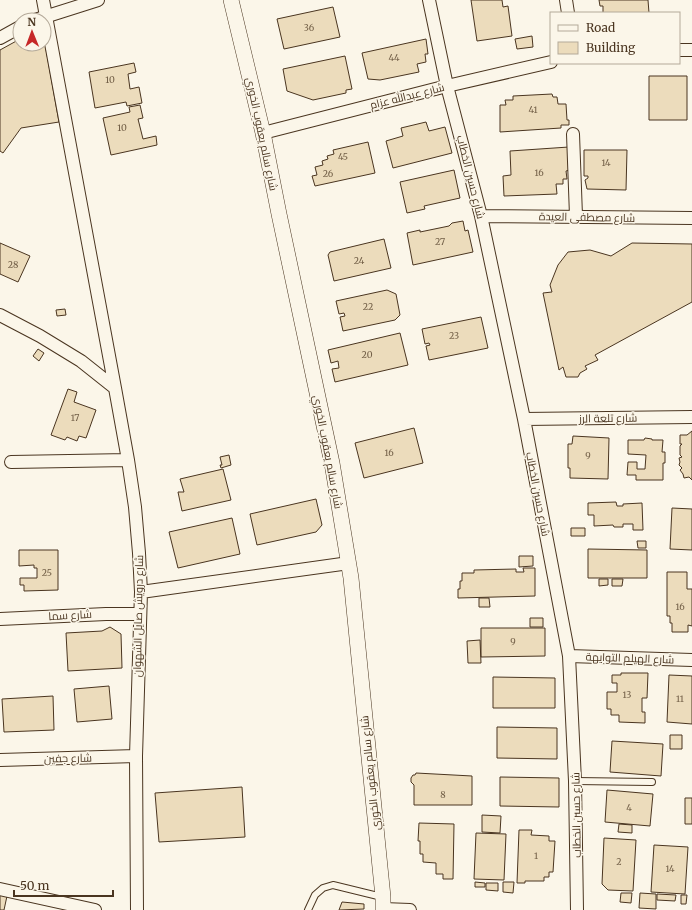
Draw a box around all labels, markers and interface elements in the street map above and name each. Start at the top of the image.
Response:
north arrow [12,12,52,52]
legend [550,12,680,64]
text: N [27,15,37,29]
text: Road [586,20,615,35]
house number: 36 [304,22,315,33]
text: Building [586,40,636,55]
house number: 44 [388,52,400,63]
house number: 10 [105,74,115,85]
street label: شارع سالم يعقوب الخوري [241,76,281,192]
street label: شارع عبدالله عزام [368,79,446,113]
house number: 41 [529,104,537,115]
house number: 10 [117,122,127,133]
street label: شارع حسين الخطاب [453,134,488,221]
house number: 45 [338,151,348,162]
house number: 14 [601,157,611,168]
house number: 16 [534,167,544,178]
house number: 26 [323,168,334,179]
street label: شارع مصطفى العيدة [539,209,635,226]
house number: 27 [435,236,445,247]
house number: 24 [354,255,365,266]
house number: 28 [8,259,18,270]
house number: 22 [363,301,373,312]
house number: 23 [449,330,459,341]
house number: 20 [362,349,373,360]
street label: شارع سالم يعقوب الخوري [308,394,346,510]
street label: شارع تلعة الرز [578,410,637,427]
house number: 17 [71,412,79,423]
house number: 16 [384,447,394,458]
house number: 9 [585,450,591,461]
street label: شارع حسين الخطاب [522,451,553,538]
street label: شارع درويش صايل الشهوان [130,555,147,677]
house number: 25 [42,567,52,578]
house number: 16 [675,601,685,612]
street label: شارع سما [48,607,92,624]
house number: 9 [510,636,516,647]
street label: شارع الهيلم التوايهة [585,649,675,668]
house number: 13 [623,689,631,700]
house number: 11 [676,693,684,704]
street label: شارع سالم يعقوب الخوري [357,715,385,831]
street label: شارع جفين [44,751,92,766]
street label: شارع حسين الخطاب [568,772,585,858]
house number: 8 [440,789,446,800]
house number: 4 [626,802,632,813]
house number: 1 [534,850,538,861]
house number: 2 [616,856,622,867]
house number: 14 [665,863,675,874]
scale bar [14,872,113,898]
text: 50 m [20,878,49,893]

